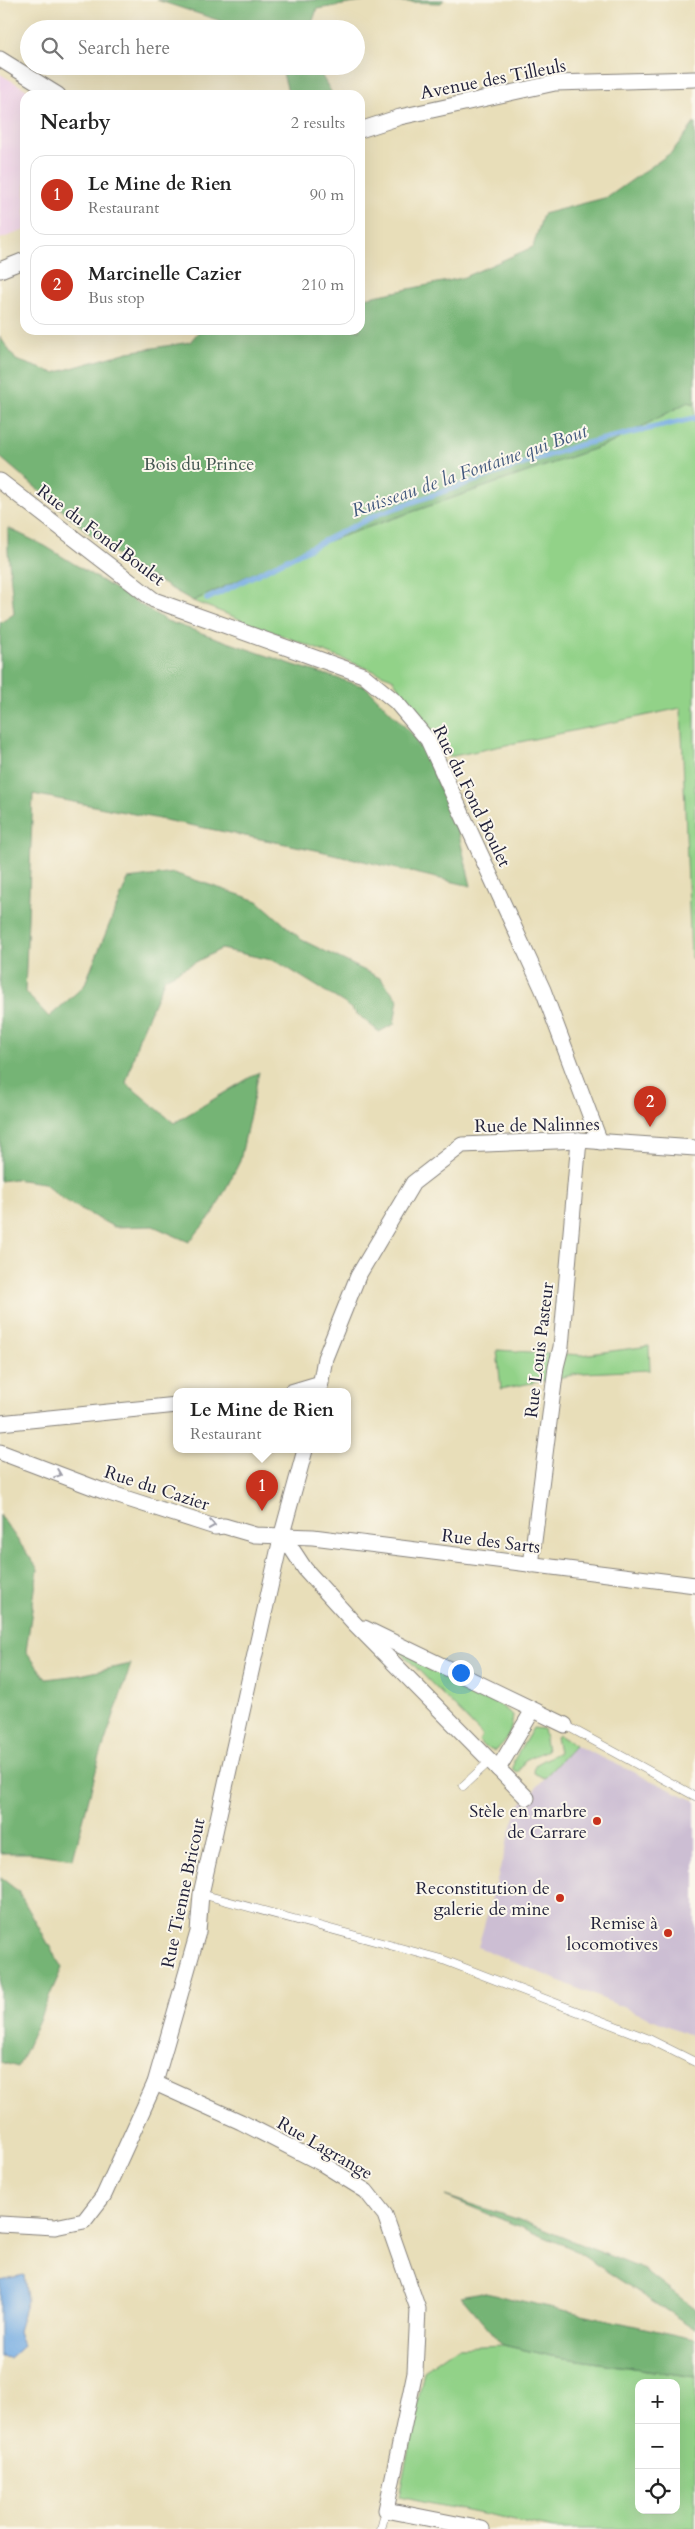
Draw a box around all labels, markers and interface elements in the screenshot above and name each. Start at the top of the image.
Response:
search box [20,20,365,75]
icon: search [38,34,66,62]
text: Search here [78,35,170,61]
street label: Avenue des Tilleuls [418,53,568,106]
text: Nearby [40,108,111,137]
text: 2 results [291,112,345,134]
text: Le Mine de Rien [88,171,232,197]
text: 1 [53,184,61,206]
text: 90 m [310,184,344,206]
text: Restaurant [88,197,159,219]
text: Marcinelle Cazier [88,261,241,287]
text: 2 [53,274,61,296]
text: 210 m [302,274,344,296]
text: Bus stop [88,287,145,309]
water label: Ruisseau de la Fontaine qui Bout [348,418,591,524]
park label: Bois du Prince [143,452,255,477]
street label: Rue du Fond Boulet [31,479,170,592]
street label: Rue du Fond Boulet [426,721,517,871]
pin: 2 [634,1086,666,1127]
street label: Rue de Nalinnes [474,1112,600,1139]
street label: Rue Louis Pasteur [519,1280,560,1419]
popup [173,1388,351,1453]
text: Le Mine de Rien [190,1397,334,1423]
text: Restaurant [190,1423,261,1445]
street label: Rue du Cazier [101,1460,213,1517]
one-way arrow [53,1467,62,1478]
pin: 1 [246,1470,278,1511]
one-way arrow [207,1519,216,1529]
street label: Rue des Sarts [440,1523,542,1560]
your location [448,1660,474,1686]
place label: Stèle en marbre de Carrare [469,1799,587,1845]
marker: Stèle en marbre de Carrare [591,1815,603,1827]
street label: Rue Tienne Bricout [155,1816,212,1970]
place label: Reconstitution de galerie de mine [416,1876,550,1922]
marker: Reconstitution de galerie de mine [554,1892,566,1904]
place label: Remise à locomotives [567,1911,658,1957]
marker: Remise à locomotives [662,1927,674,1939]
street label: Rue Lagrange [272,2111,377,2186]
map controls [635,2379,680,2514]
button: + [635,2379,680,2424]
button: − [635,2424,680,2469]
button: locate [635,2469,680,2514]

